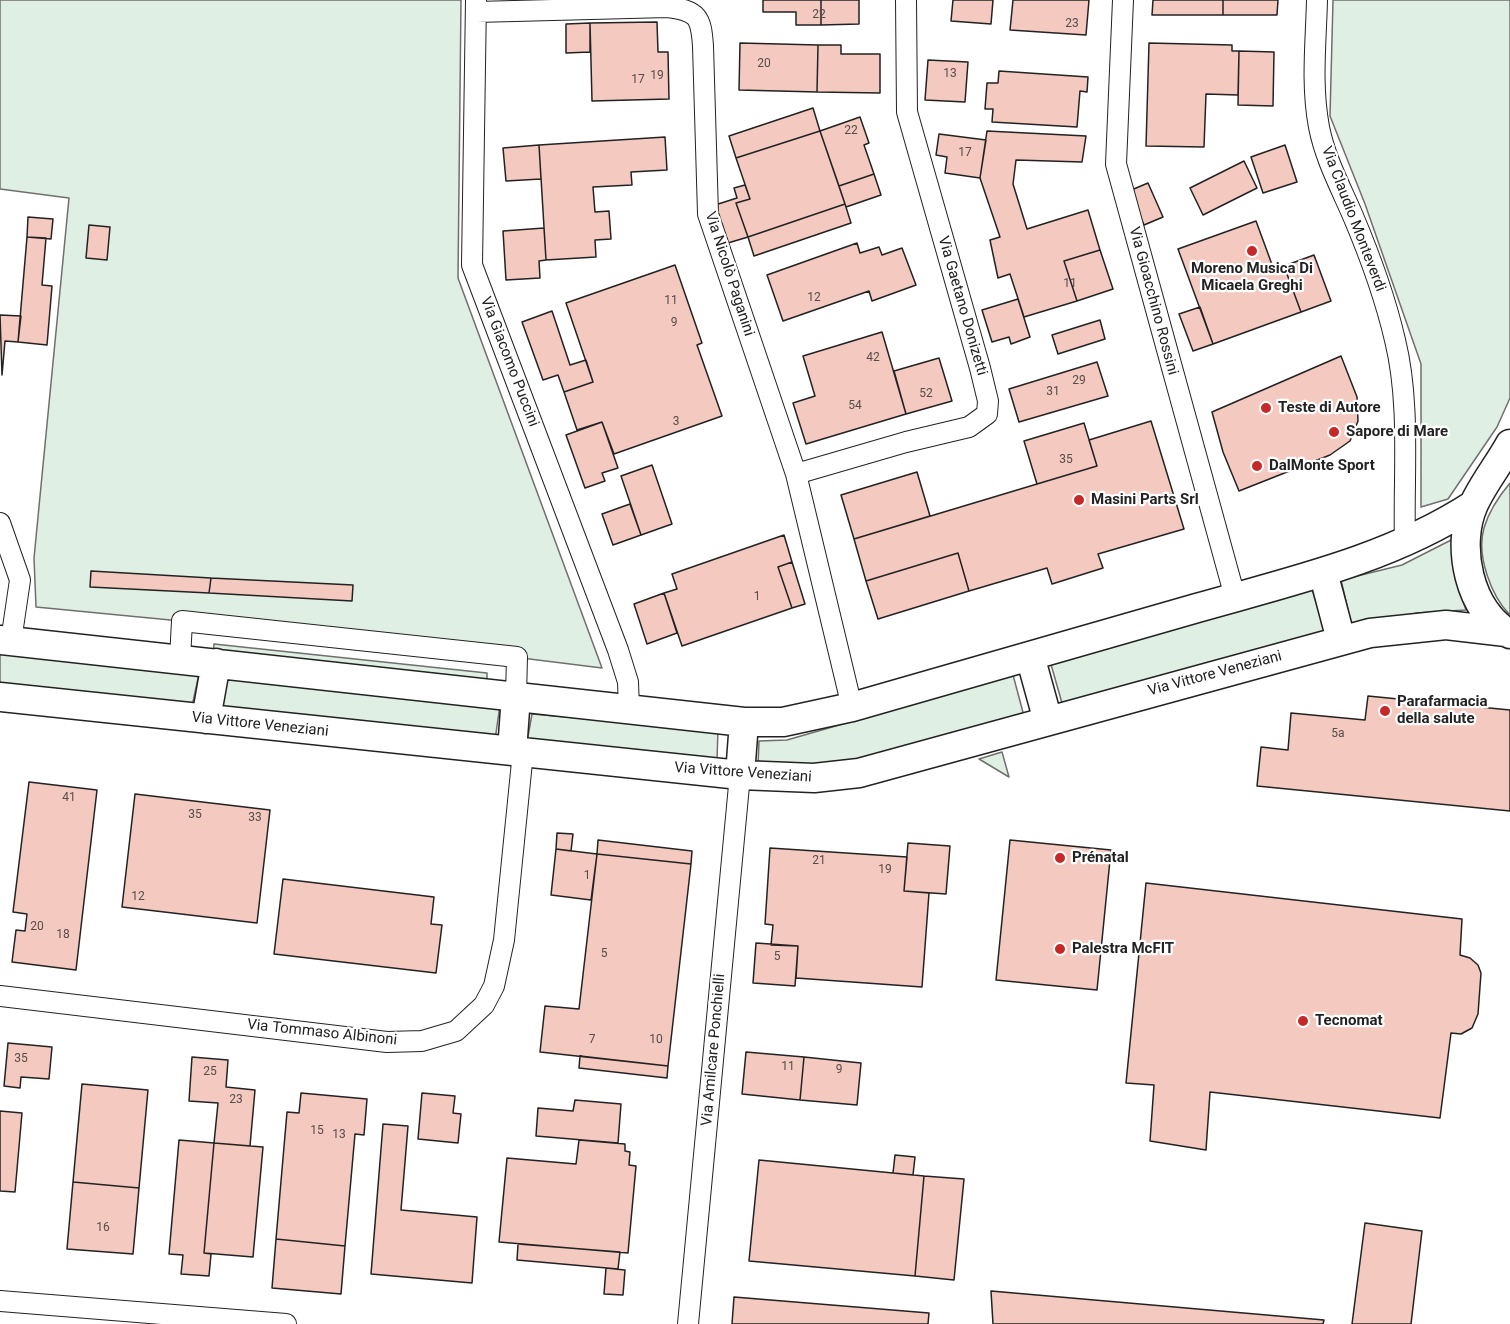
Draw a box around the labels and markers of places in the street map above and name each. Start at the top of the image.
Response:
marker: Moreno Musica Di Micaela Greghi [1245,244,1259,258]
place label: Moreno Musica Di Micaela Greghi [1191,260,1313,295]
place label: Teste di Autore [1278,399,1381,417]
marker: Teste di Autore [1259,401,1273,415]
place label: Sapore di Mare [1346,423,1448,441]
marker: Sapore di Mare [1327,425,1341,439]
place label: DalMonte Sport [1269,457,1375,475]
marker: DalMonte Sport [1250,459,1264,473]
place label: Masini Parts Srl [1091,491,1199,509]
marker: Masini Parts Srl [1072,493,1086,507]
place label: Parafarmacia della salute [1397,693,1488,728]
marker: Parafarmacia della salute [1378,704,1392,718]
place label: Prénatal [1072,849,1129,867]
marker: Prénatal [1053,851,1067,865]
place label: Palestra McFIT [1072,940,1174,958]
marker: Palestra McFIT [1053,942,1067,956]
place label: Tecnomat [1315,1012,1383,1030]
marker: Tecnomat [1296,1014,1310,1028]

